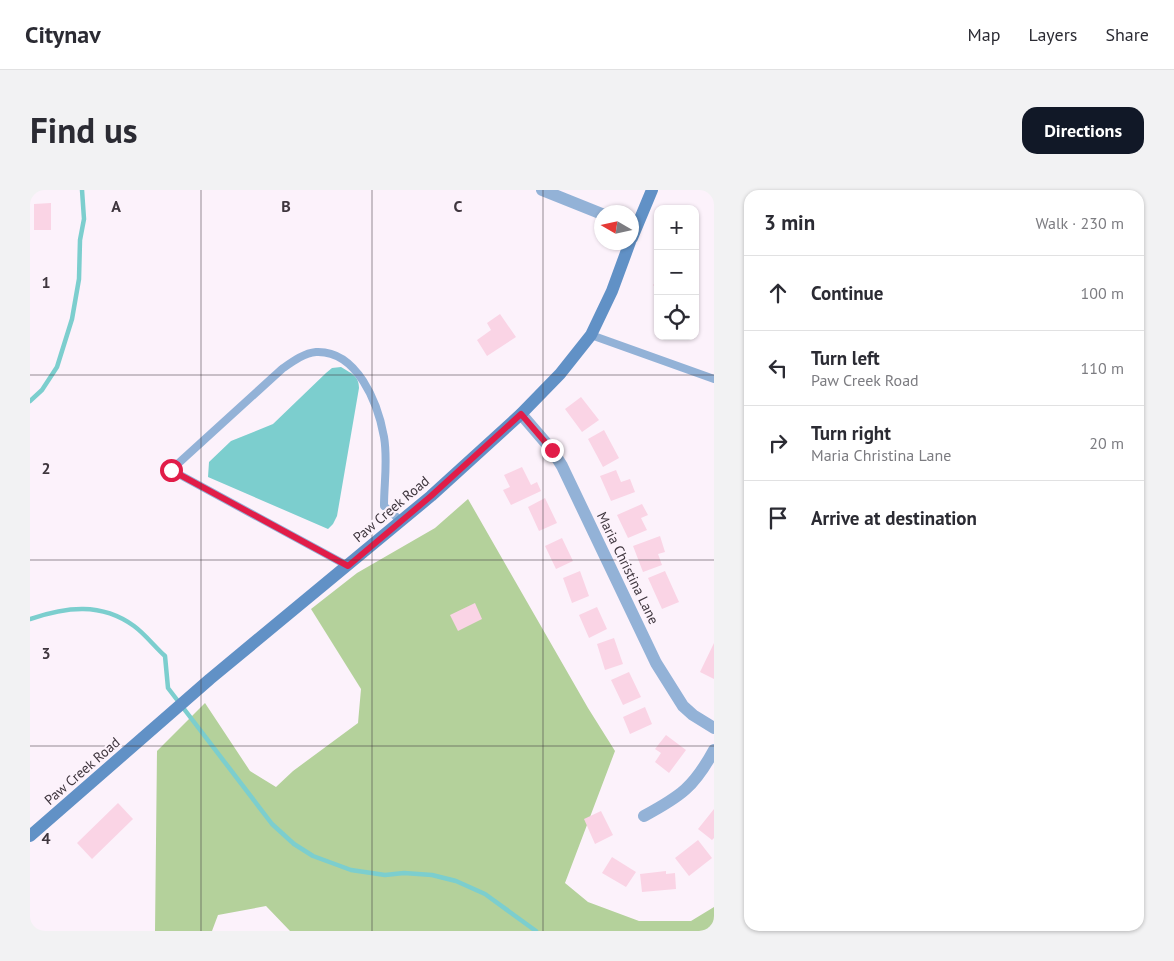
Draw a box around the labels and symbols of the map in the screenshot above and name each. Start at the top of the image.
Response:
text: A [111,196,121,216]
text: B [281,196,291,216]
text: C [454,196,463,216]
north arrow [594,205,639,250]
text: 1 [41,272,51,292]
route end [541,439,564,462]
text: 2 [41,458,51,478]
route start [160,459,183,482]
street label: Paw Creek Road [349,472,433,546]
street label: Maria Christina Lane [593,509,663,627]
text: 3 [41,643,51,663]
street label: Paw Creek Road [41,733,123,809]
text: 4 [41,828,51,848]

